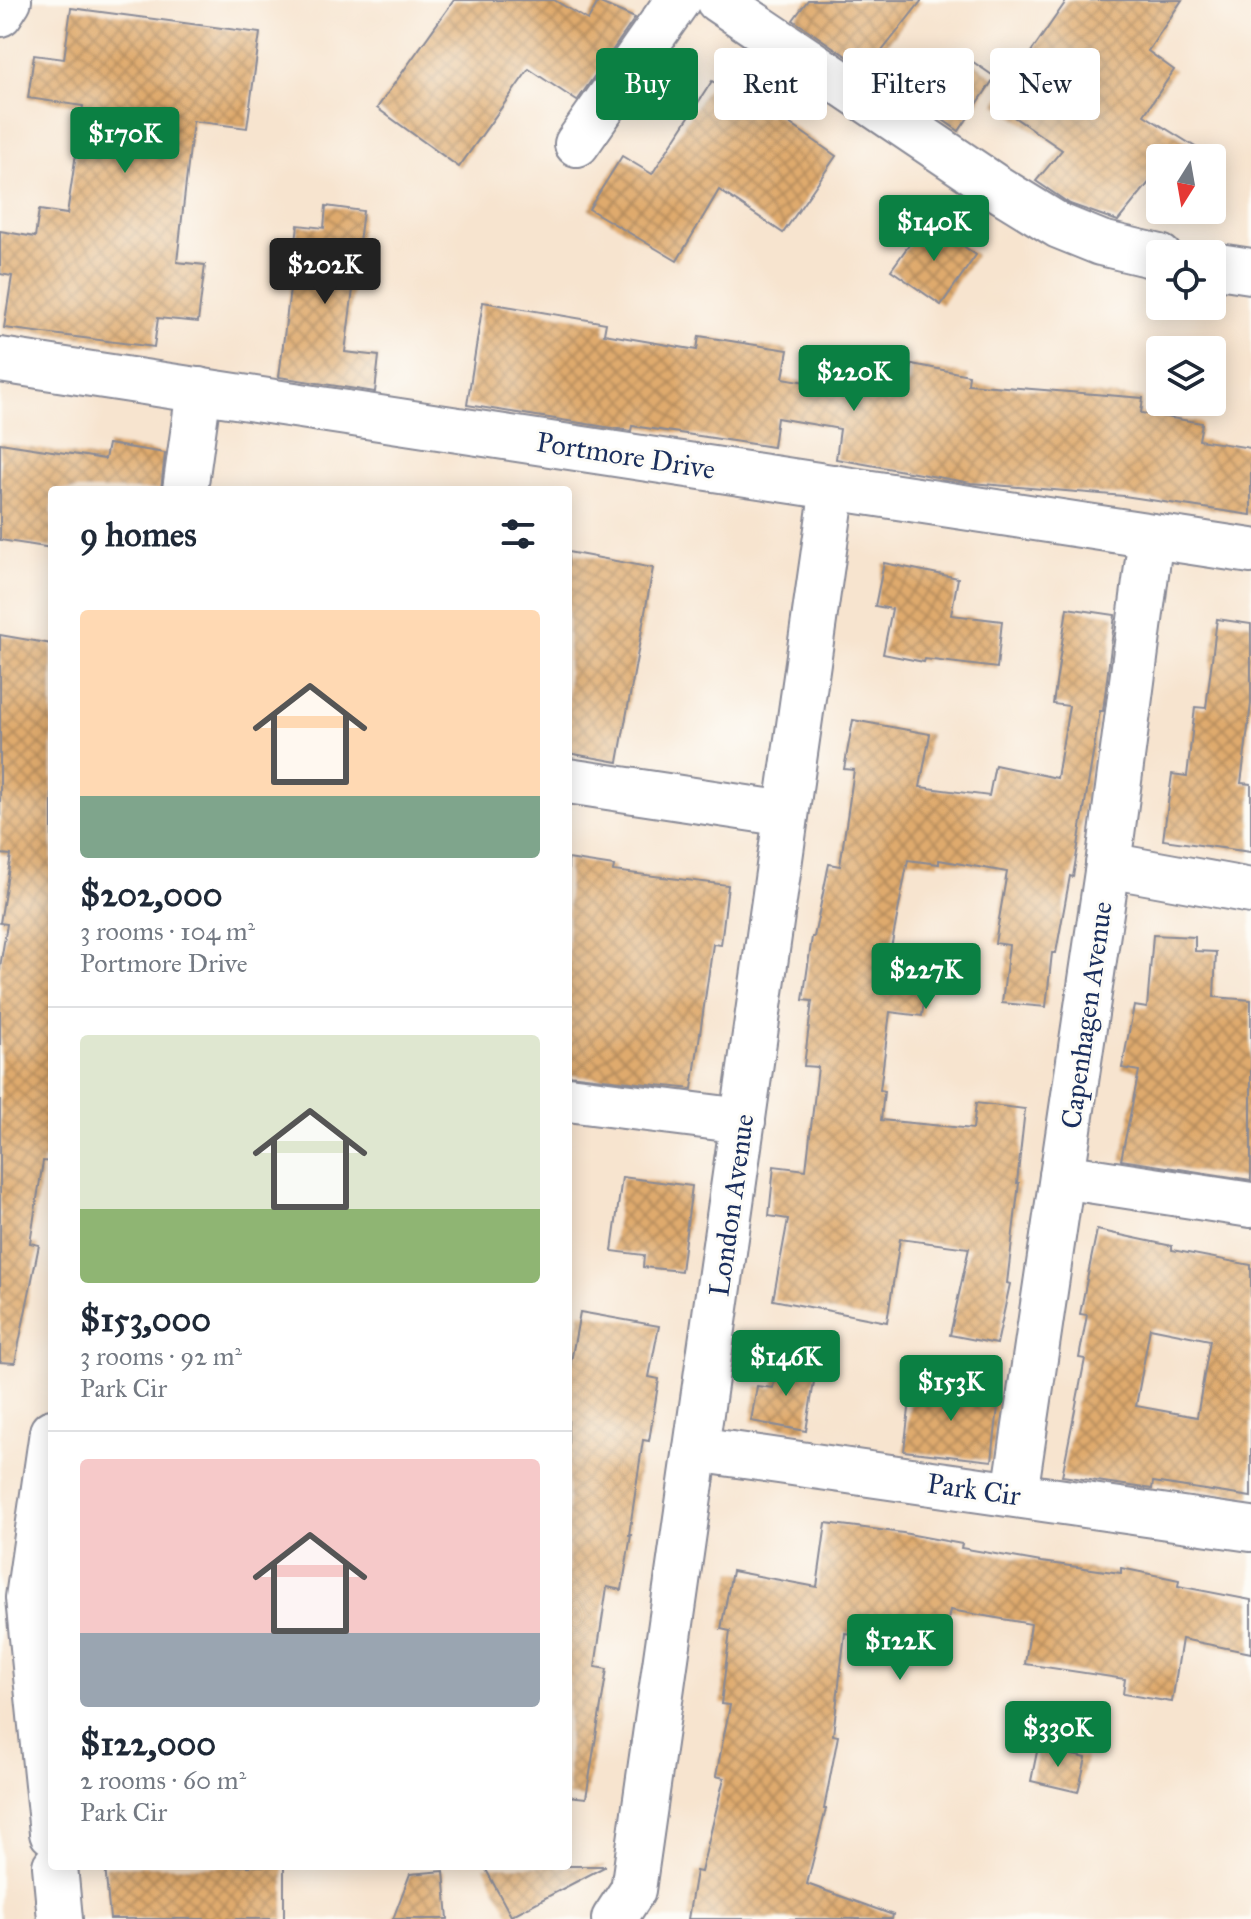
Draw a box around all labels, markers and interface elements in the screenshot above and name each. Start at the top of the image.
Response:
chip: Buy [596,48,698,120]
chip: Rent [714,48,827,120]
chip: Filters [843,48,974,120]
chip: New [990,48,1100,120]
pin: $170K [69,107,181,175]
text: $170K [88,117,162,149]
north arrow [1146,144,1226,224]
map controls [1146,144,1226,416]
pin: $140K [878,195,990,263]
text: $140K [897,205,971,237]
pin: $202K [269,238,381,306]
button: locate [1146,240,1226,320]
text: $202K [288,248,362,280]
button: layers [1146,336,1226,416]
pin: $220K [798,345,910,413]
text: $220K [817,355,891,387]
street label: Portmore Drive [534,424,718,487]
icon: filters [496,512,540,556]
text: 9 homes [80,514,197,555]
icon: home [238,662,382,806]
text: $202,000 [80,874,223,915]
street label: Capenhagen Avenue [1053,899,1120,1131]
text: 3 rooms · 104 m² [80,915,255,947]
pin: $227K [870,943,982,1011]
text: Portmore Drive [80,947,248,979]
text: $227K [890,953,962,985]
icon: home [238,1087,382,1231]
street label: London Avenue [701,1112,762,1299]
text: $153,000 [80,1299,211,1340]
pin: $146K [730,1330,842,1398]
text: 3 rooms · 92 m² [80,1340,242,1372]
text: $146K [750,1340,822,1372]
pin: $153K [895,1355,1007,1423]
text: $153K [918,1365,984,1397]
text: Park Cir [80,1372,167,1404]
street label: Park Cir [925,1466,1023,1513]
icon: home [238,1511,382,1655]
pin: $122K [844,1614,956,1682]
text: $122K [865,1624,935,1656]
pin: $330K [1002,1701,1114,1769]
text: $330K [1023,1711,1093,1743]
text: $122,000 [80,1723,216,1764]
text: 2 rooms · 60 m² [80,1764,246,1796]
text: Park Cir [80,1796,167,1828]

